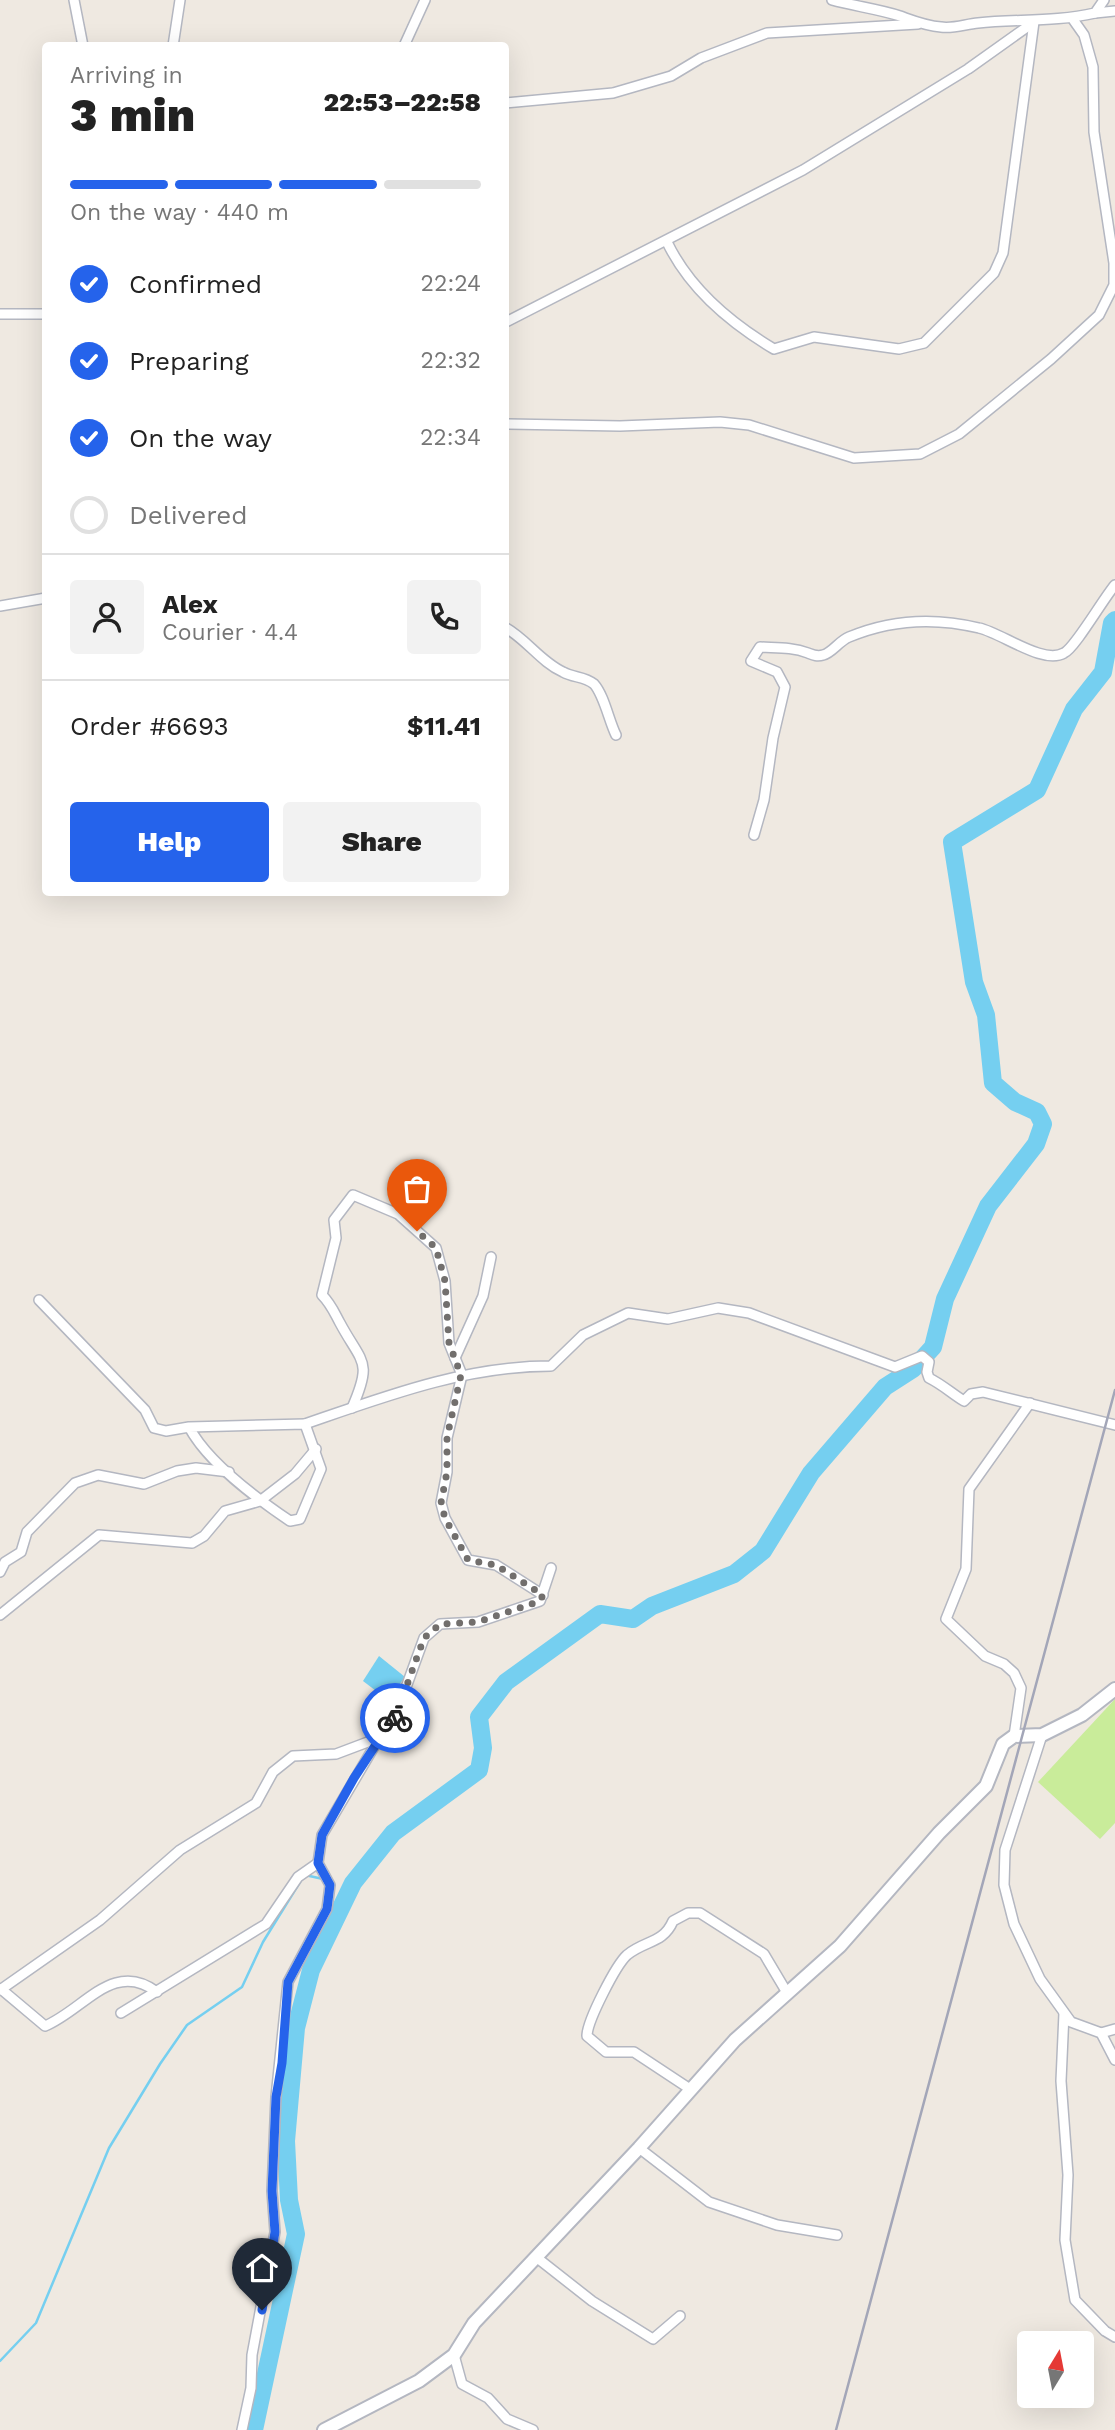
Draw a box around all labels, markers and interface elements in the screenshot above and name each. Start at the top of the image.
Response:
text: Arriving in [70,62,183,89]
text: 22:53–22:58 [323,87,481,117]
text: 3 min [70,88,195,142]
text: On the way · 440 m [70,199,289,226]
icon: check [70,265,108,303]
text: Confirmed [129,269,262,299]
text: 22:24 [421,270,481,297]
icon: check [70,342,108,380]
text: Preparing [129,346,249,376]
text: 22:32 [421,347,481,374]
icon: check [70,419,108,457]
text: On the way [129,423,272,453]
text: 22:34 [420,424,481,451]
text: Delivered [129,500,248,530]
button: person [70,580,144,654]
button: phone [407,580,481,654]
text: Alex [162,589,218,619]
text: Courier · 4.4 [162,619,298,646]
text: Order #6693 [70,711,229,741]
text: $11.41 [407,711,481,741]
button: Help [70,802,269,882]
button: Share [283,802,481,882]
pin [387,1159,447,1231]
icon: bag [398,1170,436,1208]
courier [360,1683,430,1753]
icon: bike [376,1699,414,1737]
pin [232,2238,292,2310]
icon: home [243,2249,281,2287]
north arrow [1017,2331,1094,2408]
map controls [1017,2331,1094,2408]

